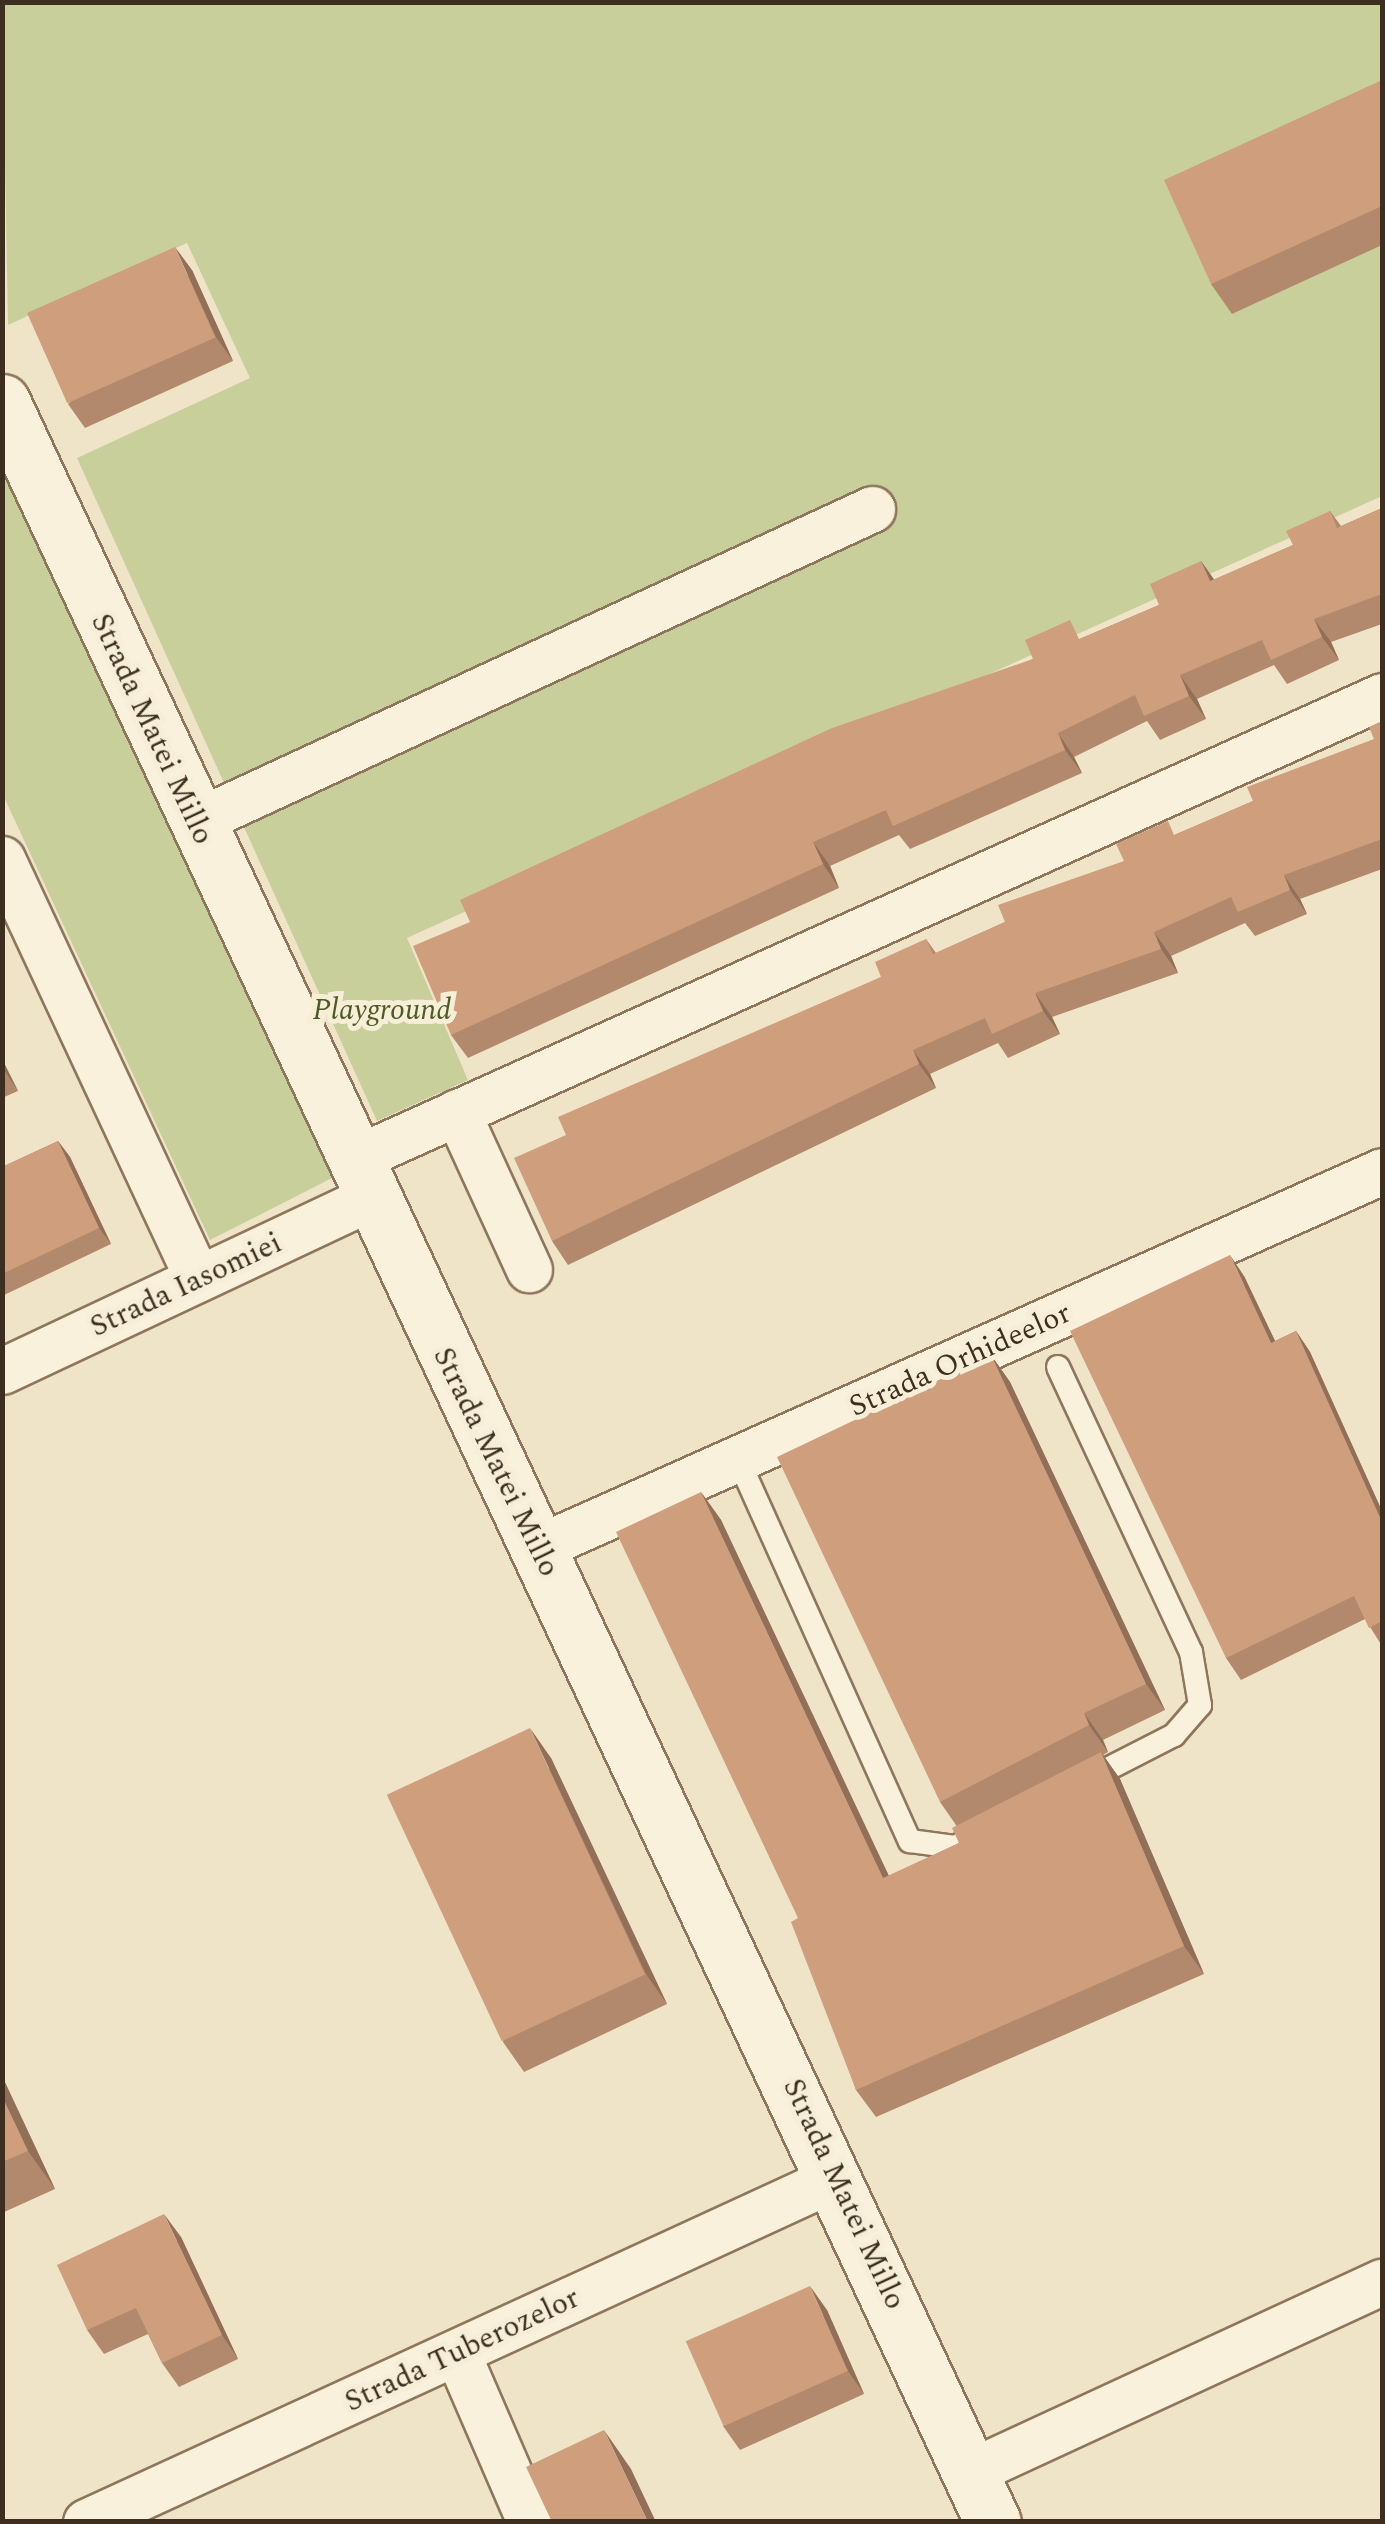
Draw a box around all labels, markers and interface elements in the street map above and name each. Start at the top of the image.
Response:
street label: Strada Matei Millo [83,608,221,850]
park label: Playground [312,992,452,1028]
street label: Strada Iasomiei [84,1225,288,1345]
street label: Strada Orhideelor [844,1295,1076,1425]
street label: Strada Matei Millo [425,1342,567,1582]
street label: Strada Matei Millo [775,2073,913,2315]
street label: Strada Tuberozelor [339,2280,585,2420]

